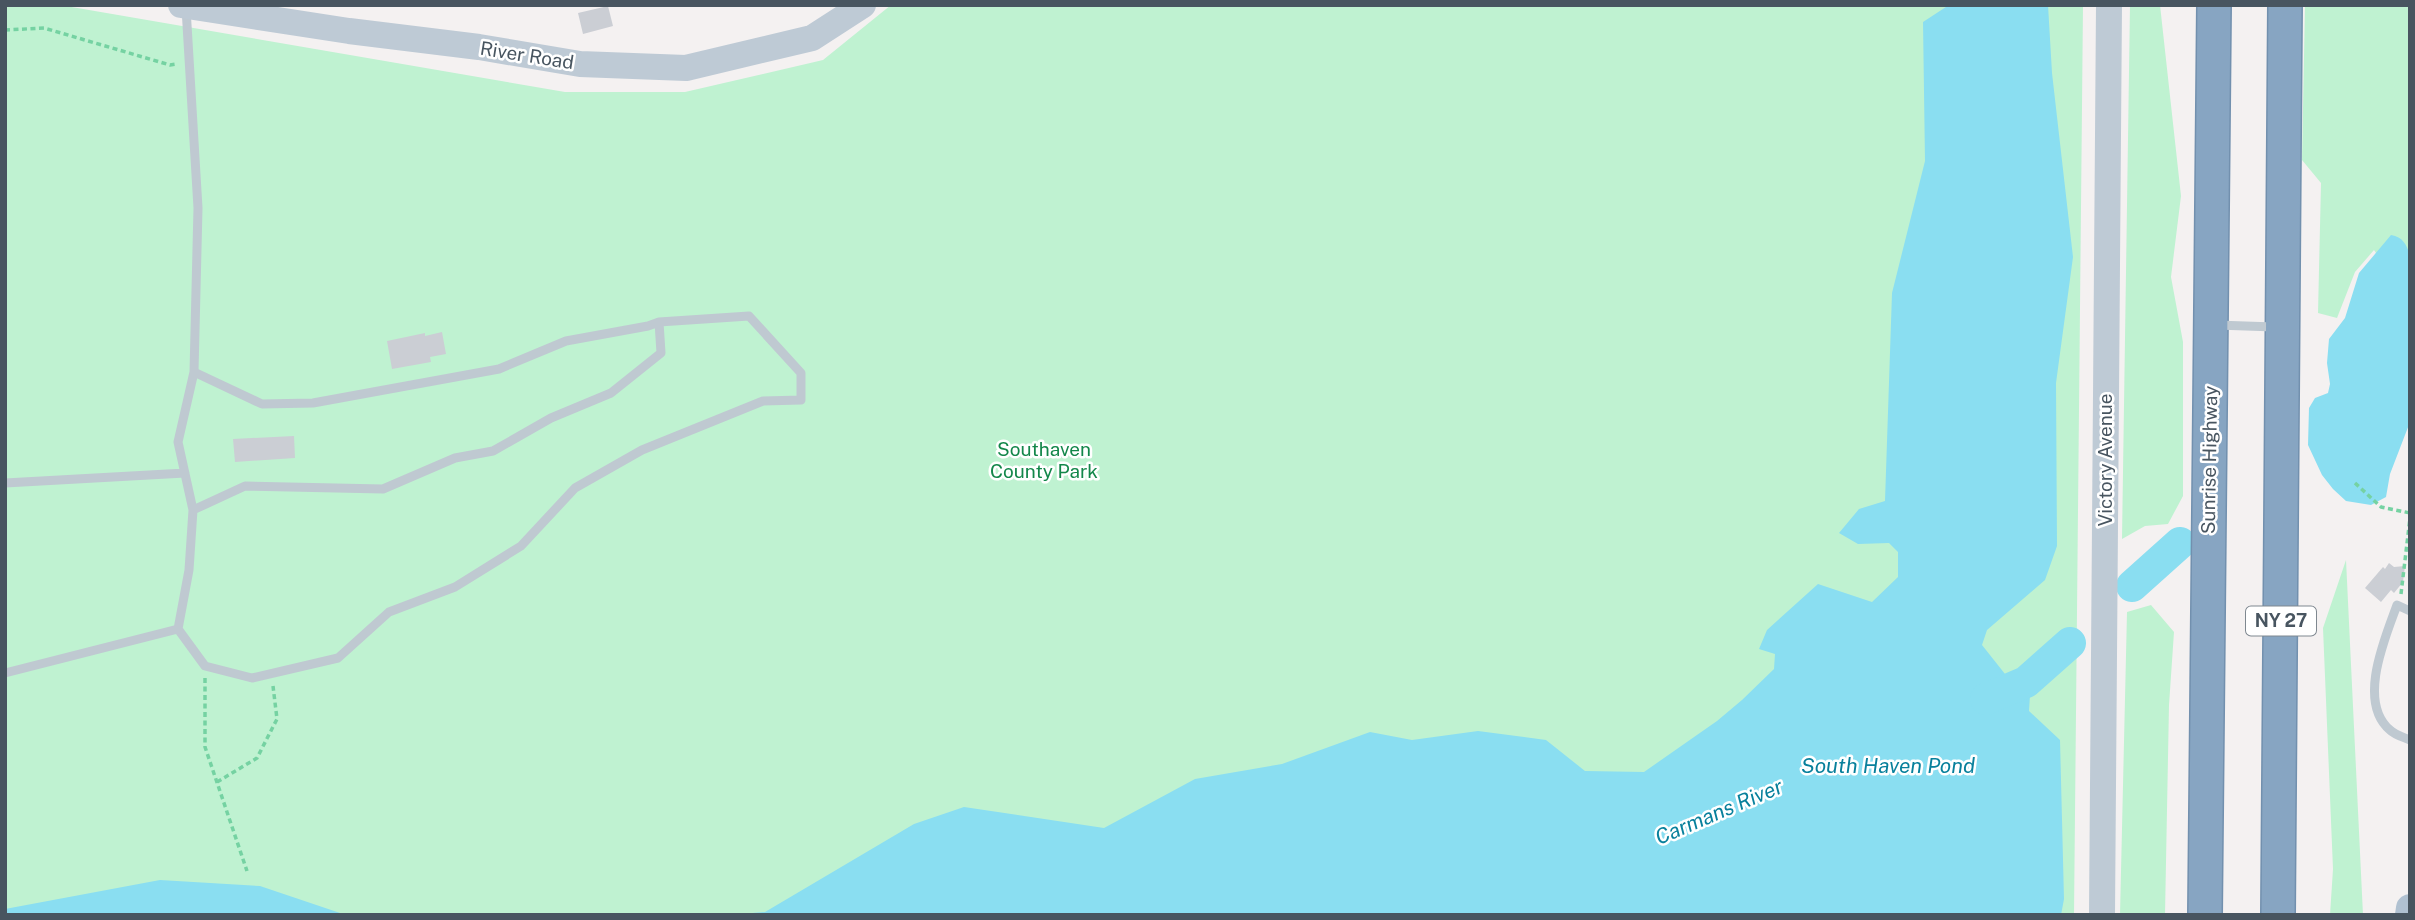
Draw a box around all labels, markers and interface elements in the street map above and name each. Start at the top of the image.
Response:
street label: River Road [479,37,575,73]
street label: Sunrise Highway [2197,386,2221,534]
street label: Victory Avenue [2094,394,2116,526]
park label: Southaven County Park [990,438,1098,482]
road number: NY 27 [2246,606,2316,636]
water label: South Haven Pond [1801,753,1975,778]
water label: Carmans River [1651,773,1787,850]

